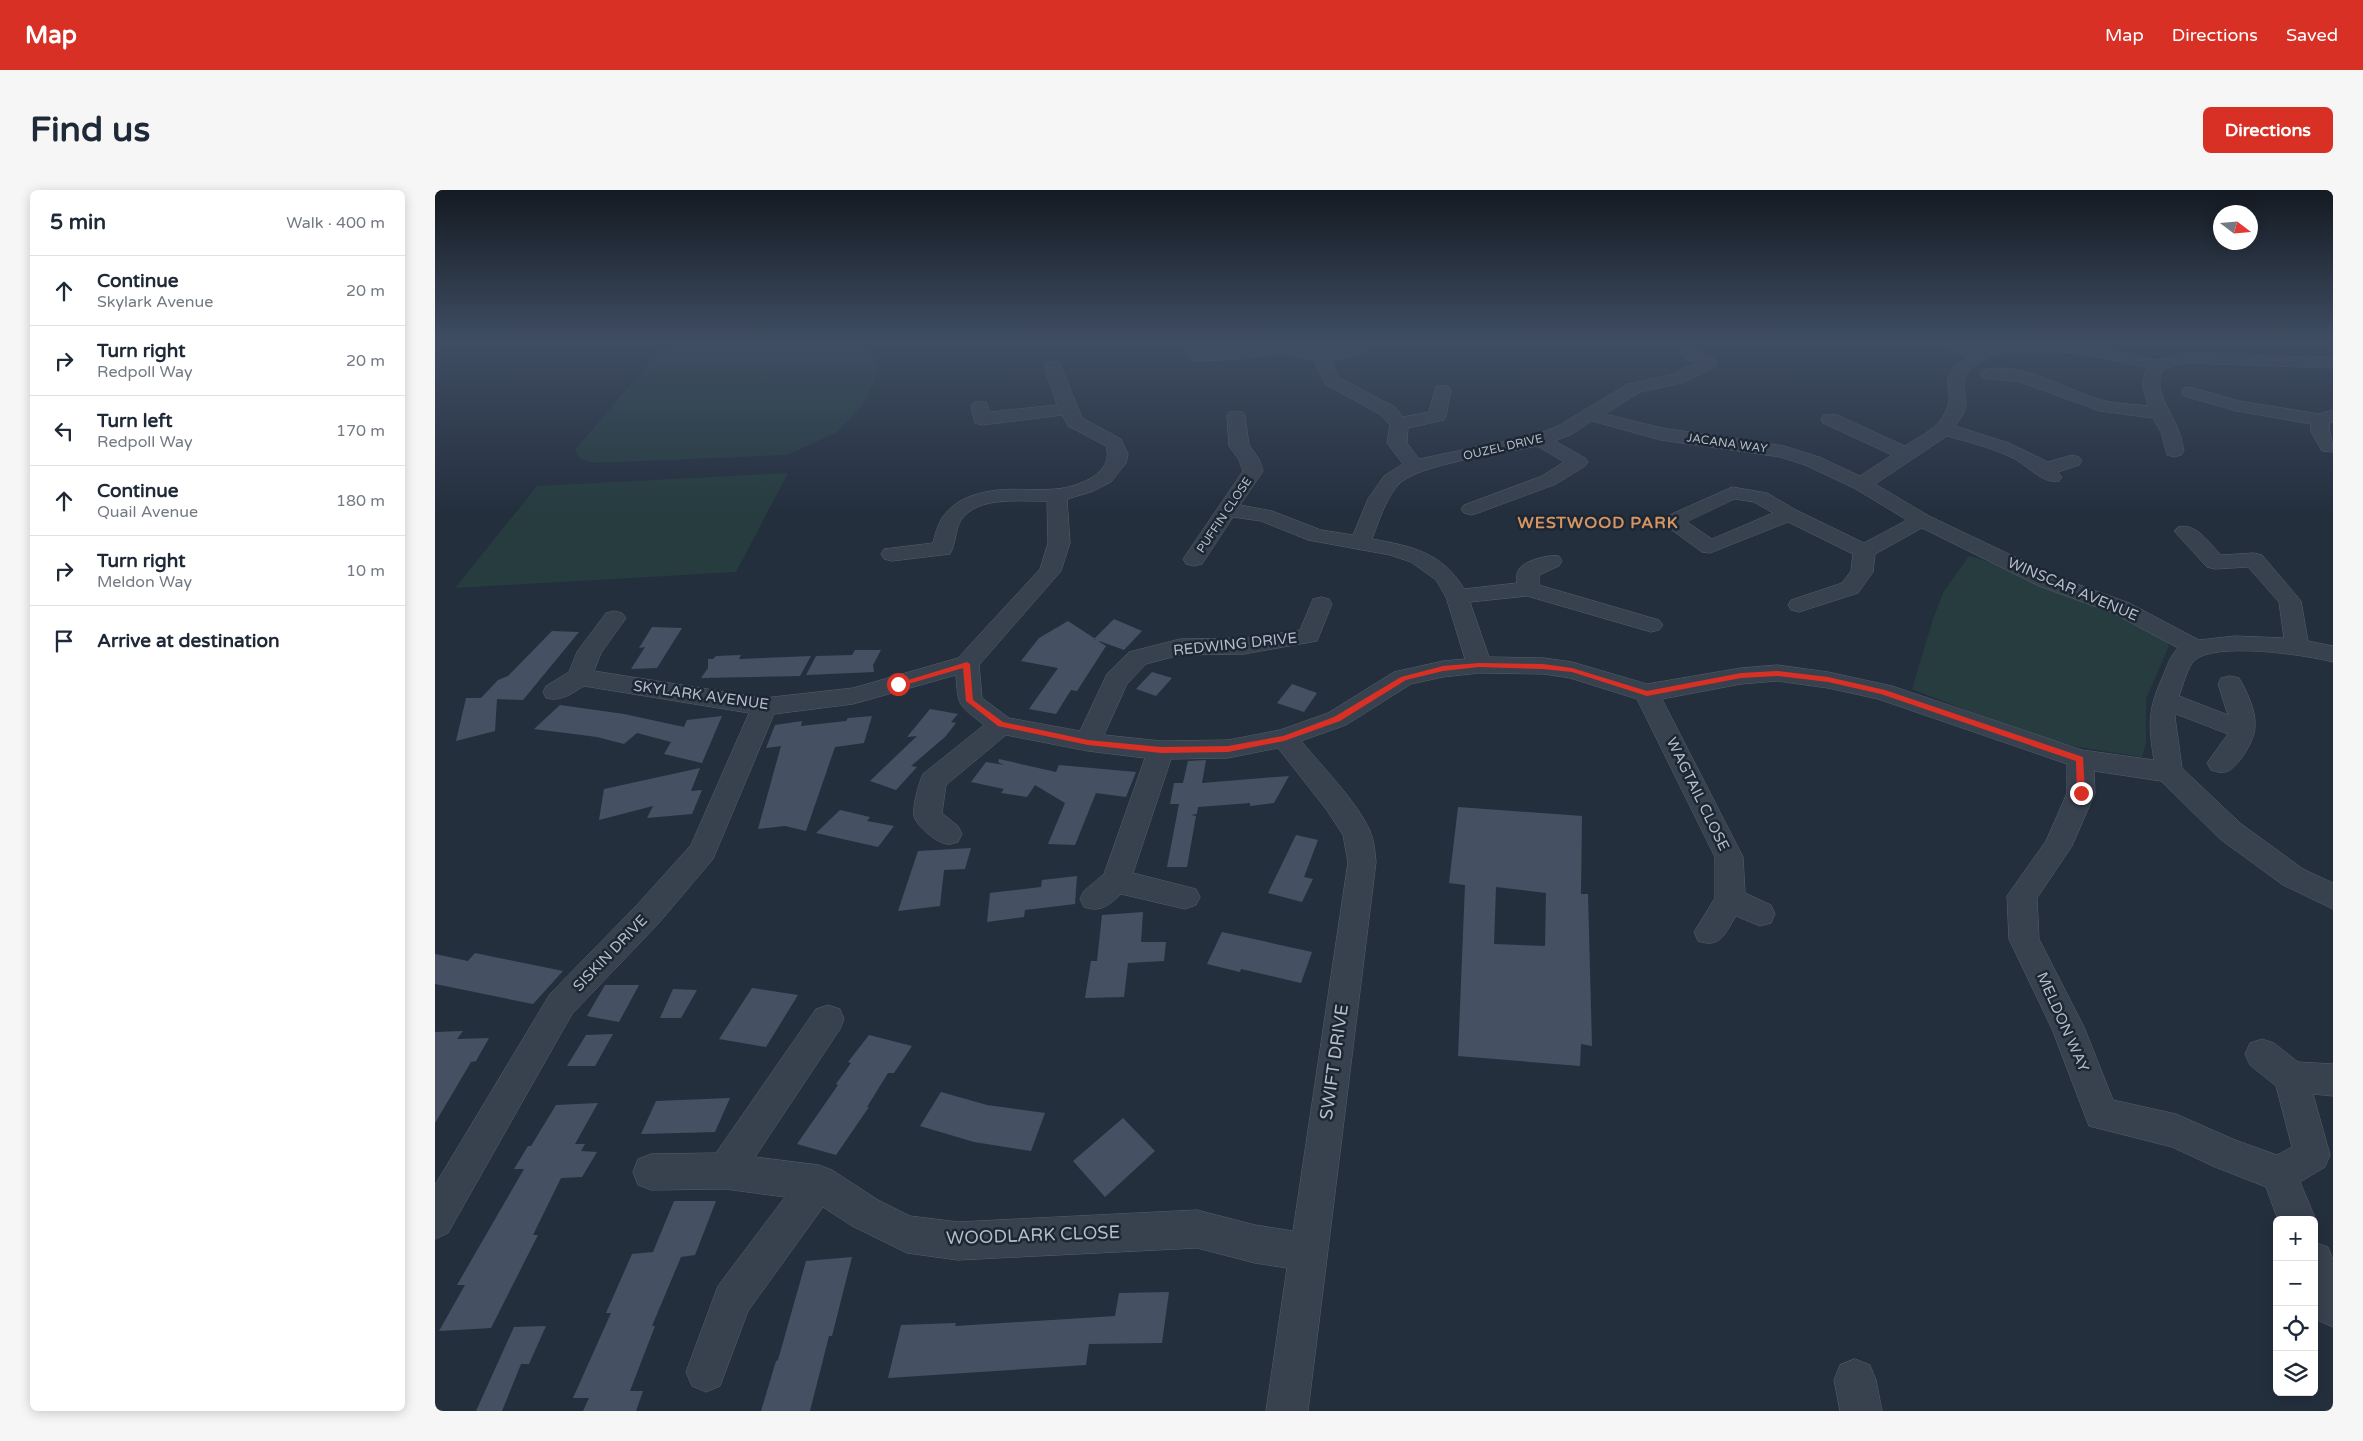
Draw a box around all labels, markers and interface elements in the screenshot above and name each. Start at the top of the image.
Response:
text: Map [25,21,77,50]
text: Map [2105,24,2144,46]
text: Directions [2172,24,2258,46]
text: Saved [2286,24,2338,46]
button: Directions [2203,107,2333,153]
text: Find us [30,109,150,151]
north arrow [2213,205,2258,250]
text: 5 min [50,210,106,235]
text: Walk · 400 m [286,213,385,233]
text: Continue [97,270,179,292]
icon: ahead [50,277,78,305]
text: 20 m [346,281,385,301]
text: Skylark Avenue [97,292,213,312]
text: Turn right [97,340,185,362]
icon: right [50,347,78,375]
text: 20 m [346,351,385,371]
text: Redpoll Way [97,362,192,382]
text: Turn left [97,410,173,432]
icon: left [50,417,78,445]
text: 170 m [336,421,385,441]
street label: JACANA WAY [1686,430,1769,456]
street label: OUZEL DRIVE [1462,431,1544,463]
text: Redpoll Way [97,432,192,452]
street label: PUFFIN CLOSE [1194,474,1255,555]
text: Continue [97,480,179,502]
icon: ahead [50,487,78,515]
text: 180 m [336,491,385,511]
text: Quail Avenue [97,502,198,522]
district label: WESTWOOD PARK [1518,513,1678,533]
text: Turn right [97,550,185,572]
street label: WINSCAR AVENUE [2005,553,2141,625]
icon: right [50,557,78,585]
text: 10 m [346,561,385,581]
text: Meldon Way [97,572,192,592]
icon: arrive [50,627,78,655]
street label: REDWING DRIVE [1172,629,1298,659]
text: Arrive at destination [97,630,280,652]
route start [887,673,910,696]
street label: SKYLARK AVENUE [632,677,770,713]
street label: WAGTAIL CLOSE [1663,734,1733,854]
route end [2070,782,2093,805]
street label: SISKIN DRIVE [569,911,651,995]
street label: MELDON WAY [2033,969,2093,1075]
street label: SWIFT DRIVE [1315,1003,1353,1121]
map controls [2273,1216,2318,1396]
button: + [2273,1216,2318,1261]
street label: WOODLARK CLOSE [946,1221,1120,1249]
button: − [2273,1261,2318,1306]
button: locate [2273,1306,2318,1351]
button: layers [2273,1351,2318,1396]

